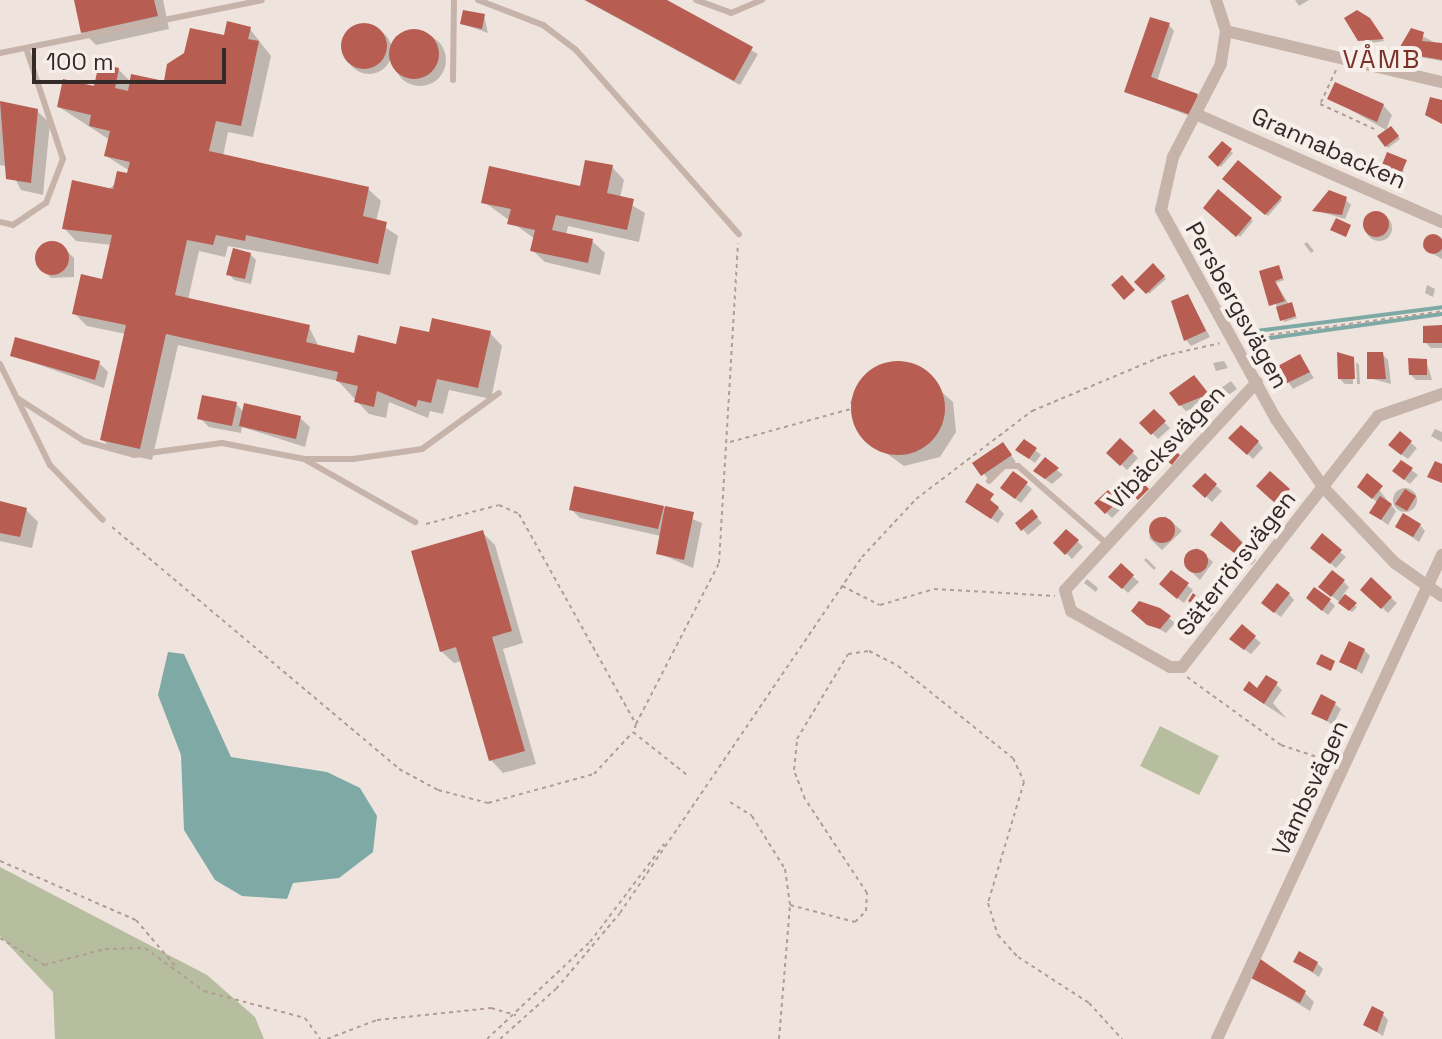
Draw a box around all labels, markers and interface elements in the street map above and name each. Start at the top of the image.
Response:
scale bar [36,32,230,82]
district label: VÅMB [1343,44,1421,76]
text: 100 m [46,46,114,77]
street label: Grannabacken [1247,101,1411,195]
street label: Persbergsvägen [1179,217,1295,393]
street label: Vibäcksvägen [1101,379,1231,515]
street label: Säterrörsvägen [1170,485,1302,641]
street label: Våmbsvägen [1266,716,1354,860]

